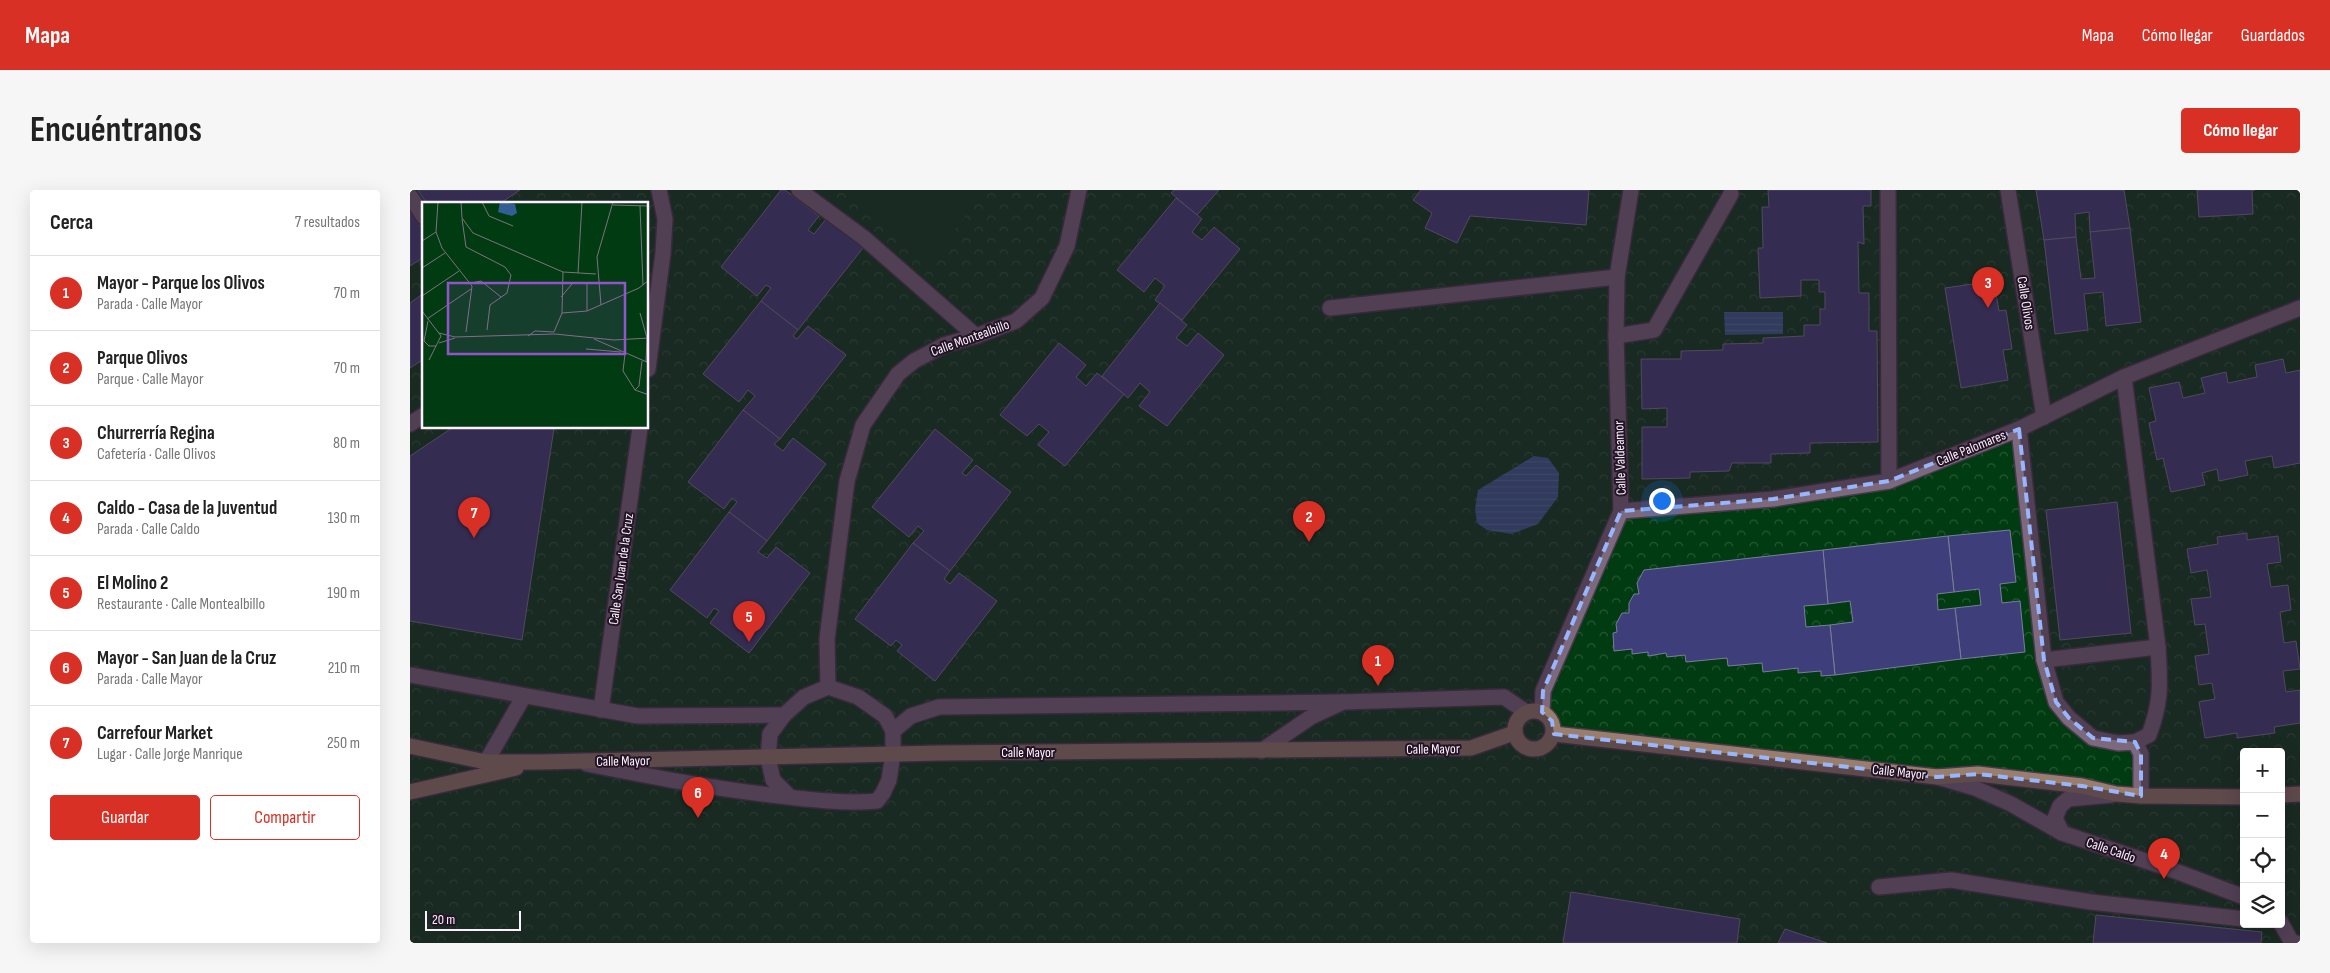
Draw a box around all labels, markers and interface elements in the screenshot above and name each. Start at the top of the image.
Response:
text: Mapa [25,21,70,50]
text: Mapa [2082,25,2114,46]
text: Cómo llegar [2142,25,2213,46]
text: Guardados [2241,25,2305,46]
button: Cómo llegar [2181,108,2300,153]
text: Encuéntranos [30,109,202,152]
inset map [422,202,649,429]
text: Cerca [50,210,93,235]
text: 7 resultados [295,213,360,232]
pin: 3 [1972,267,2004,308]
text: Mayor - Parque los Olivos [97,272,265,295]
street label: Calle Olivos [2013,275,2039,331]
text: 1 [63,284,69,303]
text: 70 m [334,284,360,303]
text: Parada · Calle Mayor [97,295,203,314]
street label: Calle Montealbillo [928,316,1012,360]
text: Parque Olivos [97,347,188,370]
text: 2 [62,359,70,378]
text: 70 m [334,359,360,378]
text: Parque · Calle Mayor [97,370,204,389]
street label: Calle Valdeamor [1610,420,1630,496]
text: Churrerría Regina [97,422,215,445]
street label: Calle Palomares [1934,426,2008,470]
text: 3 [62,434,70,453]
text: 80 m [333,434,360,453]
text: Cafetería · Calle Olivos [97,445,216,464]
your location [1649,488,1675,514]
text: Caldo - Casa de la Juventud [97,497,277,520]
pin: 7 [458,497,490,538]
pin: 2 [1293,501,1325,542]
text: 4 [62,509,70,528]
text: 130 m [328,509,360,528]
street label: Calle San Juan de la Cruz [605,512,637,626]
text: Parada · Calle Caldo [97,520,200,539]
text: El Molino 2 [97,572,168,595]
text: 5 [62,584,70,603]
text: 190 m [327,584,360,603]
text: Restaurante · Calle Montealbillo [97,595,265,614]
pin: 5 [733,601,765,642]
pin: 1 [1362,645,1394,686]
text: Mayor - San Juan de la Cruz [97,647,276,670]
text: 6 [62,659,70,678]
text: 210 m [328,659,360,678]
text: Parada · Calle Mayor [97,670,203,689]
text: Carrefour Market [97,722,213,745]
text: 7 [63,734,69,753]
text: 250 m [327,734,360,753]
street label: Calle Mayor [1406,740,1460,758]
street label: Calle Mayor [1001,744,1055,761]
text: Lugar · Calle Jorge Manrique [97,745,243,764]
map controls [2240,748,2285,928]
button: + [2240,748,2285,793]
street label: Calle Mayor [596,752,650,770]
street label: Calle Mayor [1871,761,1927,783]
pin: 6 [682,777,714,818]
button: − [2240,793,2285,838]
button: Guardar [50,795,200,840]
button: Compartir [210,795,360,840]
street label: Calle Caldo [2084,834,2138,866]
pin: 4 [2148,838,2180,879]
button: locate [2240,838,2285,883]
button: layers [2240,883,2285,928]
scale bar [425,908,521,931]
text: 20 m [432,911,455,928]

